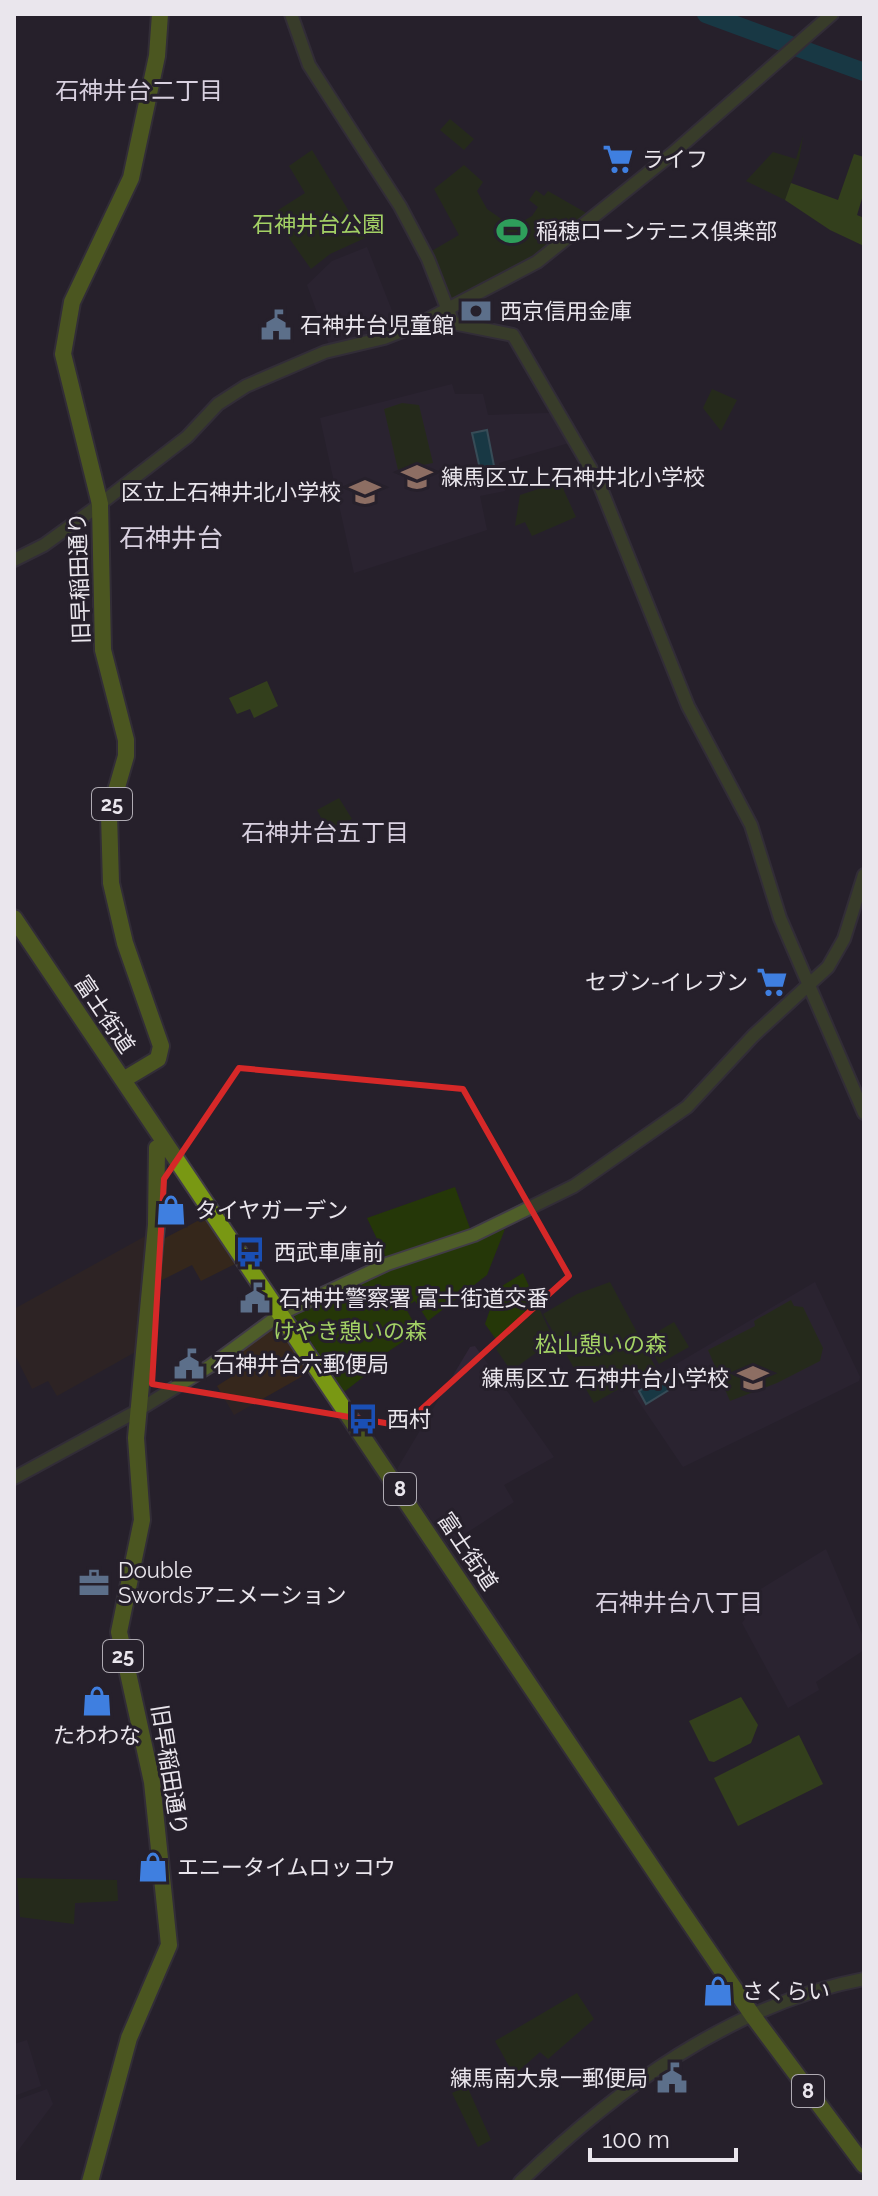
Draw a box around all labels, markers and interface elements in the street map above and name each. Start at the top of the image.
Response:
district label: 石神井台二丁目 [55,76,223,105]
supermarket icon: ライフ [601,142,635,176]
place label: ライフ [642,146,708,172]
park label: 石神井台公園 [252,211,384,237]
sports icon: 稲穂ローンテニス倶楽部 [495,214,529,248]
place label: 稲穂ローンテニス倶楽部 [536,218,777,244]
bank icon: 西京信用金庫 [459,294,493,328]
place label: 西京信用金庫 [500,298,632,324]
public building icon: 石神井台児童館 [259,308,293,342]
place label: 石神井台児童館 [300,312,454,338]
school or university icon: 練馬区立上石神井北小学校 [400,460,434,494]
place label: 練馬区立上石神井北小学校 [441,464,705,490]
school or university icon: 区立上石神井北小学校 [348,475,382,509]
place label: 区立上石神井北小学校 [121,479,341,505]
street label: 旧早稲田通り [64,512,94,644]
district label: 石神井台 [119,523,223,553]
road number: 25 [92,788,132,820]
district label: 石神井台五丁目 [241,818,409,847]
supermarket icon: セブン-イレブン [755,965,789,999]
place label: セブン-イレブン [585,969,748,995]
street label: 富士街道 [70,970,140,1058]
shop icon: タイヤガーデン [154,1193,188,1227]
place label: タイヤガーデン [195,1197,348,1223]
bus stop icon: 西武車庫前 [233,1235,267,1269]
place label: 西武車庫前 [274,1239,384,1265]
public building icon: 石神井警察署 富士街道交番 [238,1281,272,1315]
place label: 石神井警察署 富士街道交番 [279,1285,549,1311]
park label: けやき憩いの森 [273,1318,427,1344]
park label: 松山憩いの森 [535,1331,667,1357]
public building icon: 石神井台六郵便局 [172,1347,206,1381]
place label: 石神井台六郵便局 [213,1351,389,1377]
school or university icon: 練馬区立 石神井台小学校 [736,1361,770,1395]
place label: 練馬区立 石神井台小学校 [481,1365,729,1391]
bus stop icon: 西村 [346,1402,380,1436]
place label: 西村 [387,1406,431,1432]
road number: 8 [384,1473,416,1505]
street label: 富士街道 [433,1507,503,1595]
place label: Double Swordsアニメーション [118,1557,346,1608]
office icon: Double Swordsアニメーション [77,1566,111,1600]
district label: 石神井台八丁目 [595,1588,763,1617]
road number: 25 [103,1640,143,1672]
shop icon: たわわな [80,1684,114,1718]
street label: 旧早稲田通り [147,1703,193,1837]
place label: たわわな [53,1722,141,1748]
shop icon: エニータイムロッコウ [136,1850,170,1884]
place label: エニータイムロッコウ [177,1854,396,1880]
shop icon: さくらい [701,1974,735,2008]
place label: さくらい [742,1978,830,2004]
public building icon: 練馬南大泉一郵便局 [655,2061,689,2095]
place label: 練馬南大泉一郵便局 [450,2065,648,2091]
road number: 8 [792,2075,824,2107]
scale bar [590,2112,736,2162]
text: 100 m [602,2125,670,2154]

